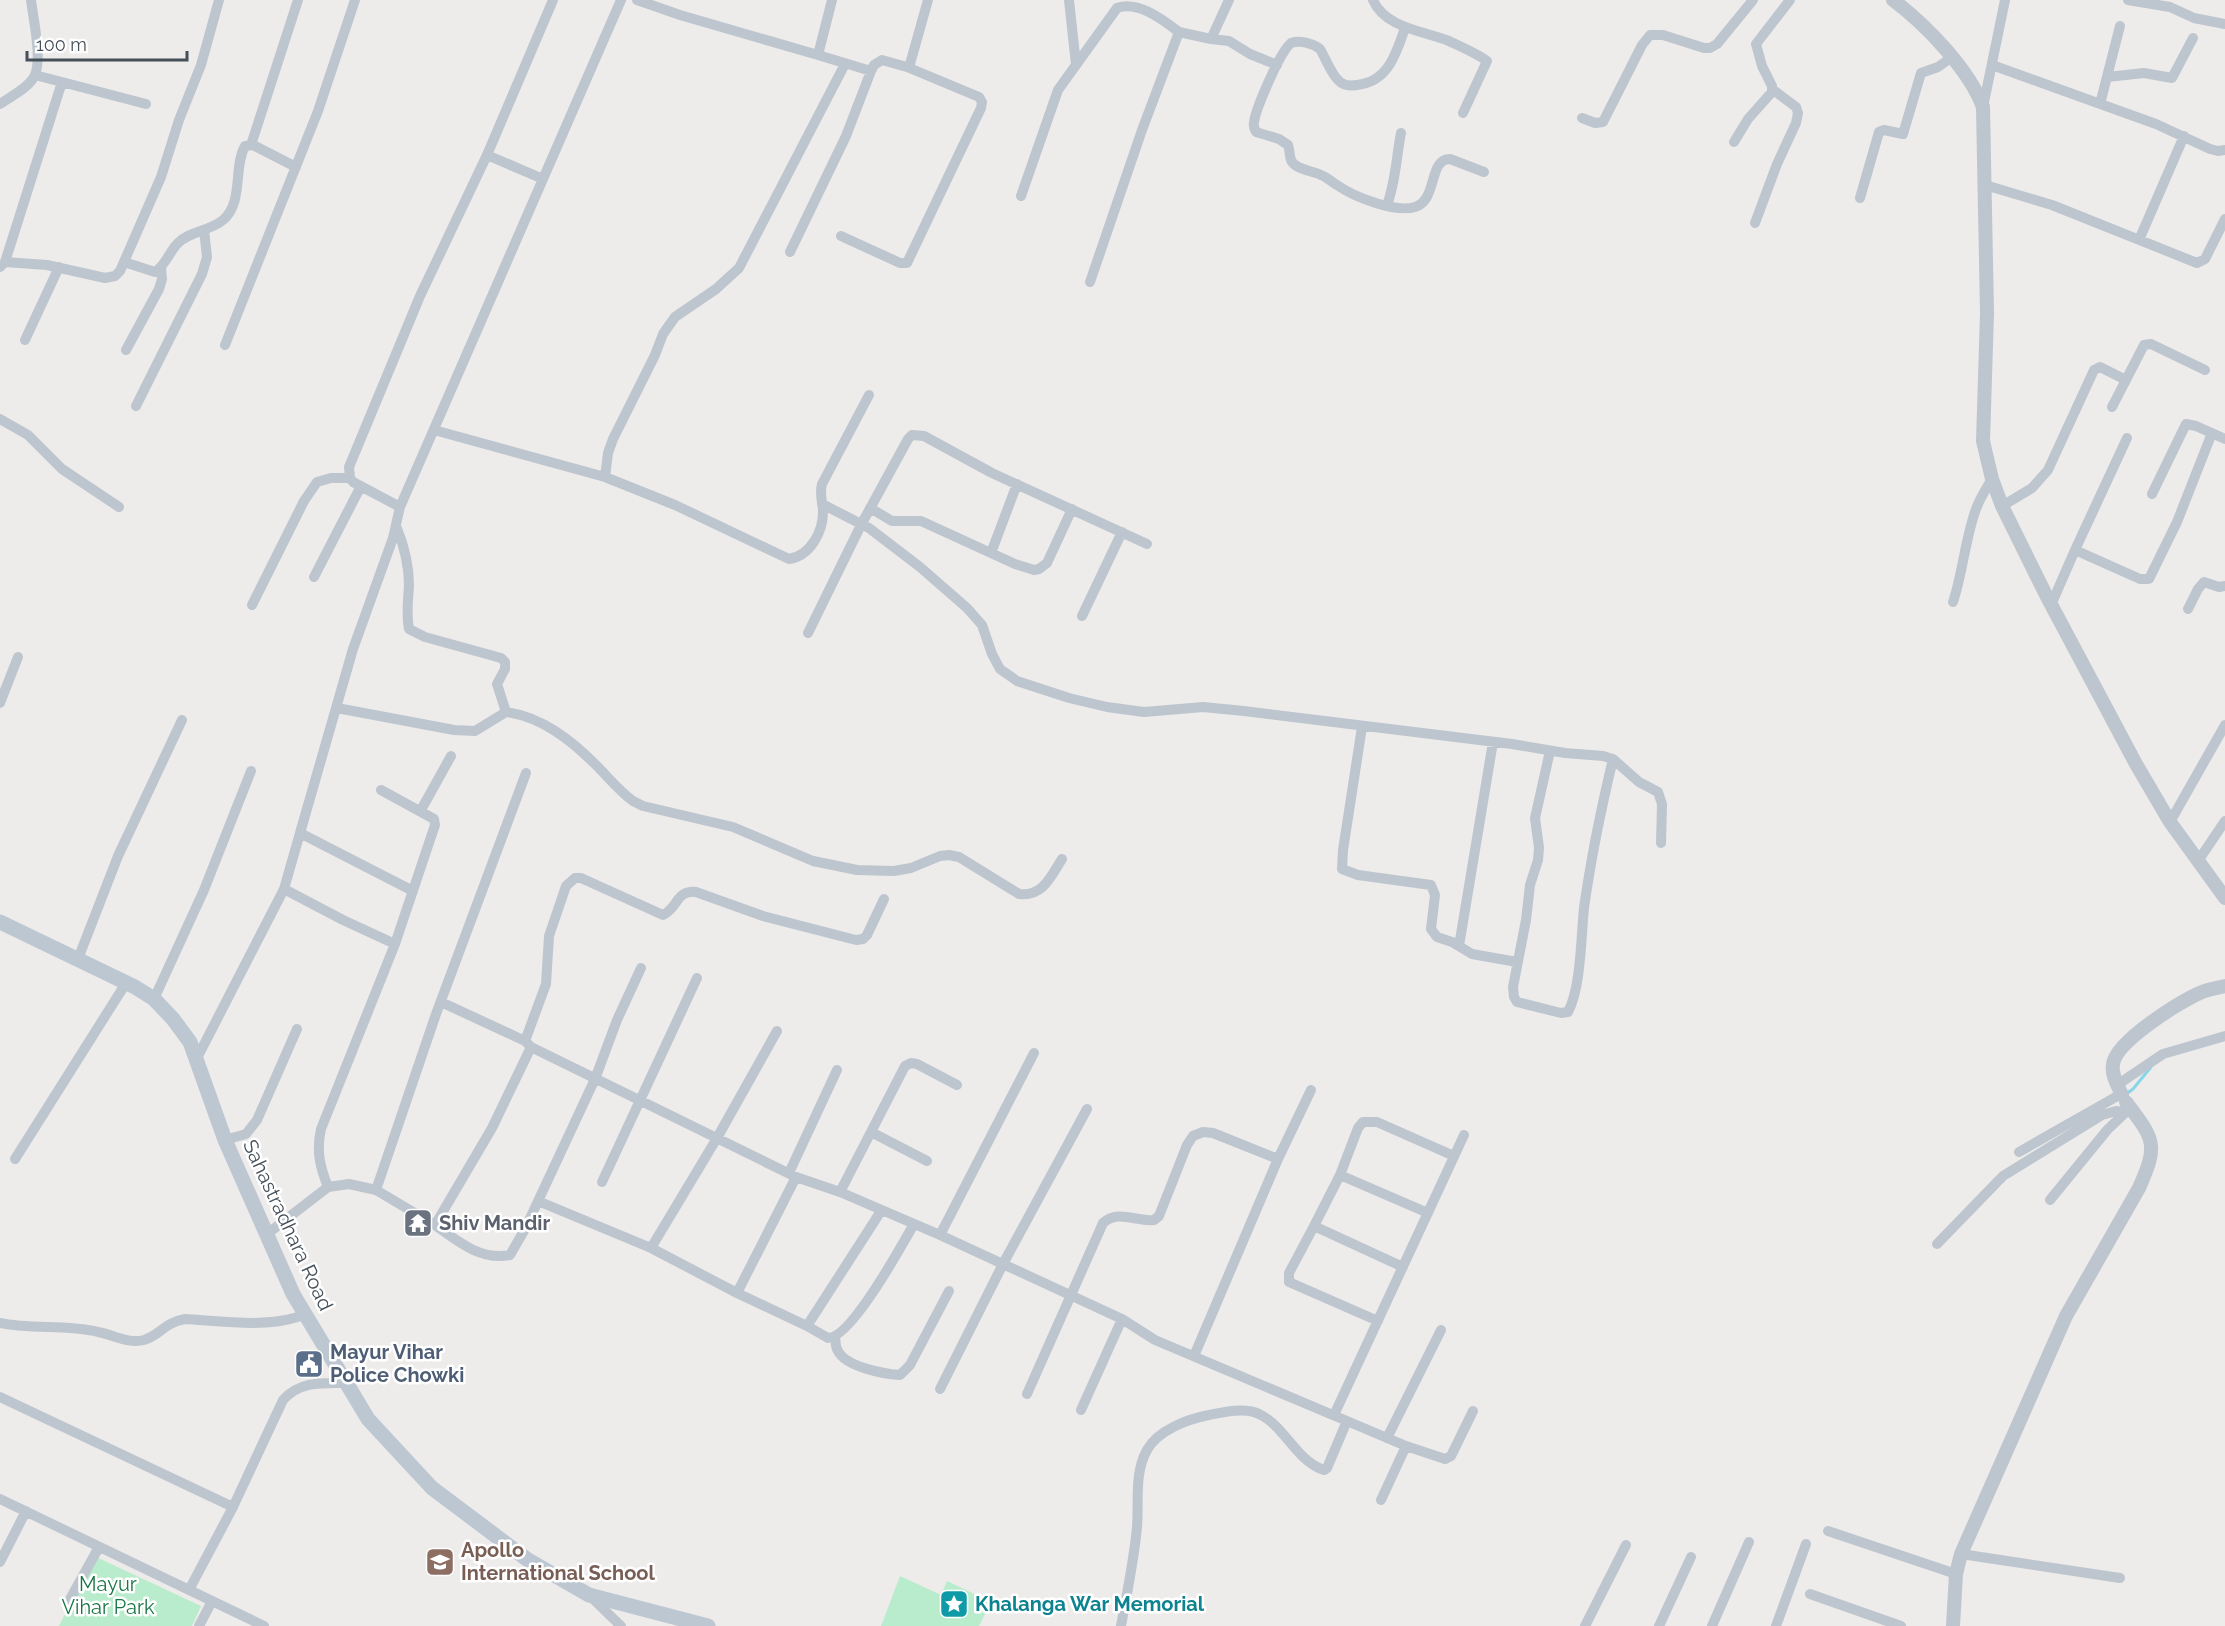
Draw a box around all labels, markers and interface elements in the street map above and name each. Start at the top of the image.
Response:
scale bar [27,24,188,62]
text: 100 m [36,34,87,55]
street label: Sahastradhara Road [238,1136,338,1314]
temple icon: Shiv Mandir [402,1207,434,1239]
place label: Shiv Mandir [439,1211,550,1235]
place label: Mayur Vihar Police Chowki [330,1340,464,1387]
public building icon: Mayur Vihar Police Chowki [293,1348,325,1380]
place label: Apollo International School [461,1538,655,1585]
school or university icon: Apollo International School [424,1546,456,1578]
park label: Mayur Vihar Park [62,1572,155,1619]
place icon: Khalanga War Memorial [938,1588,970,1620]
place label: Khalanga War Memorial [975,1592,1205,1616]

